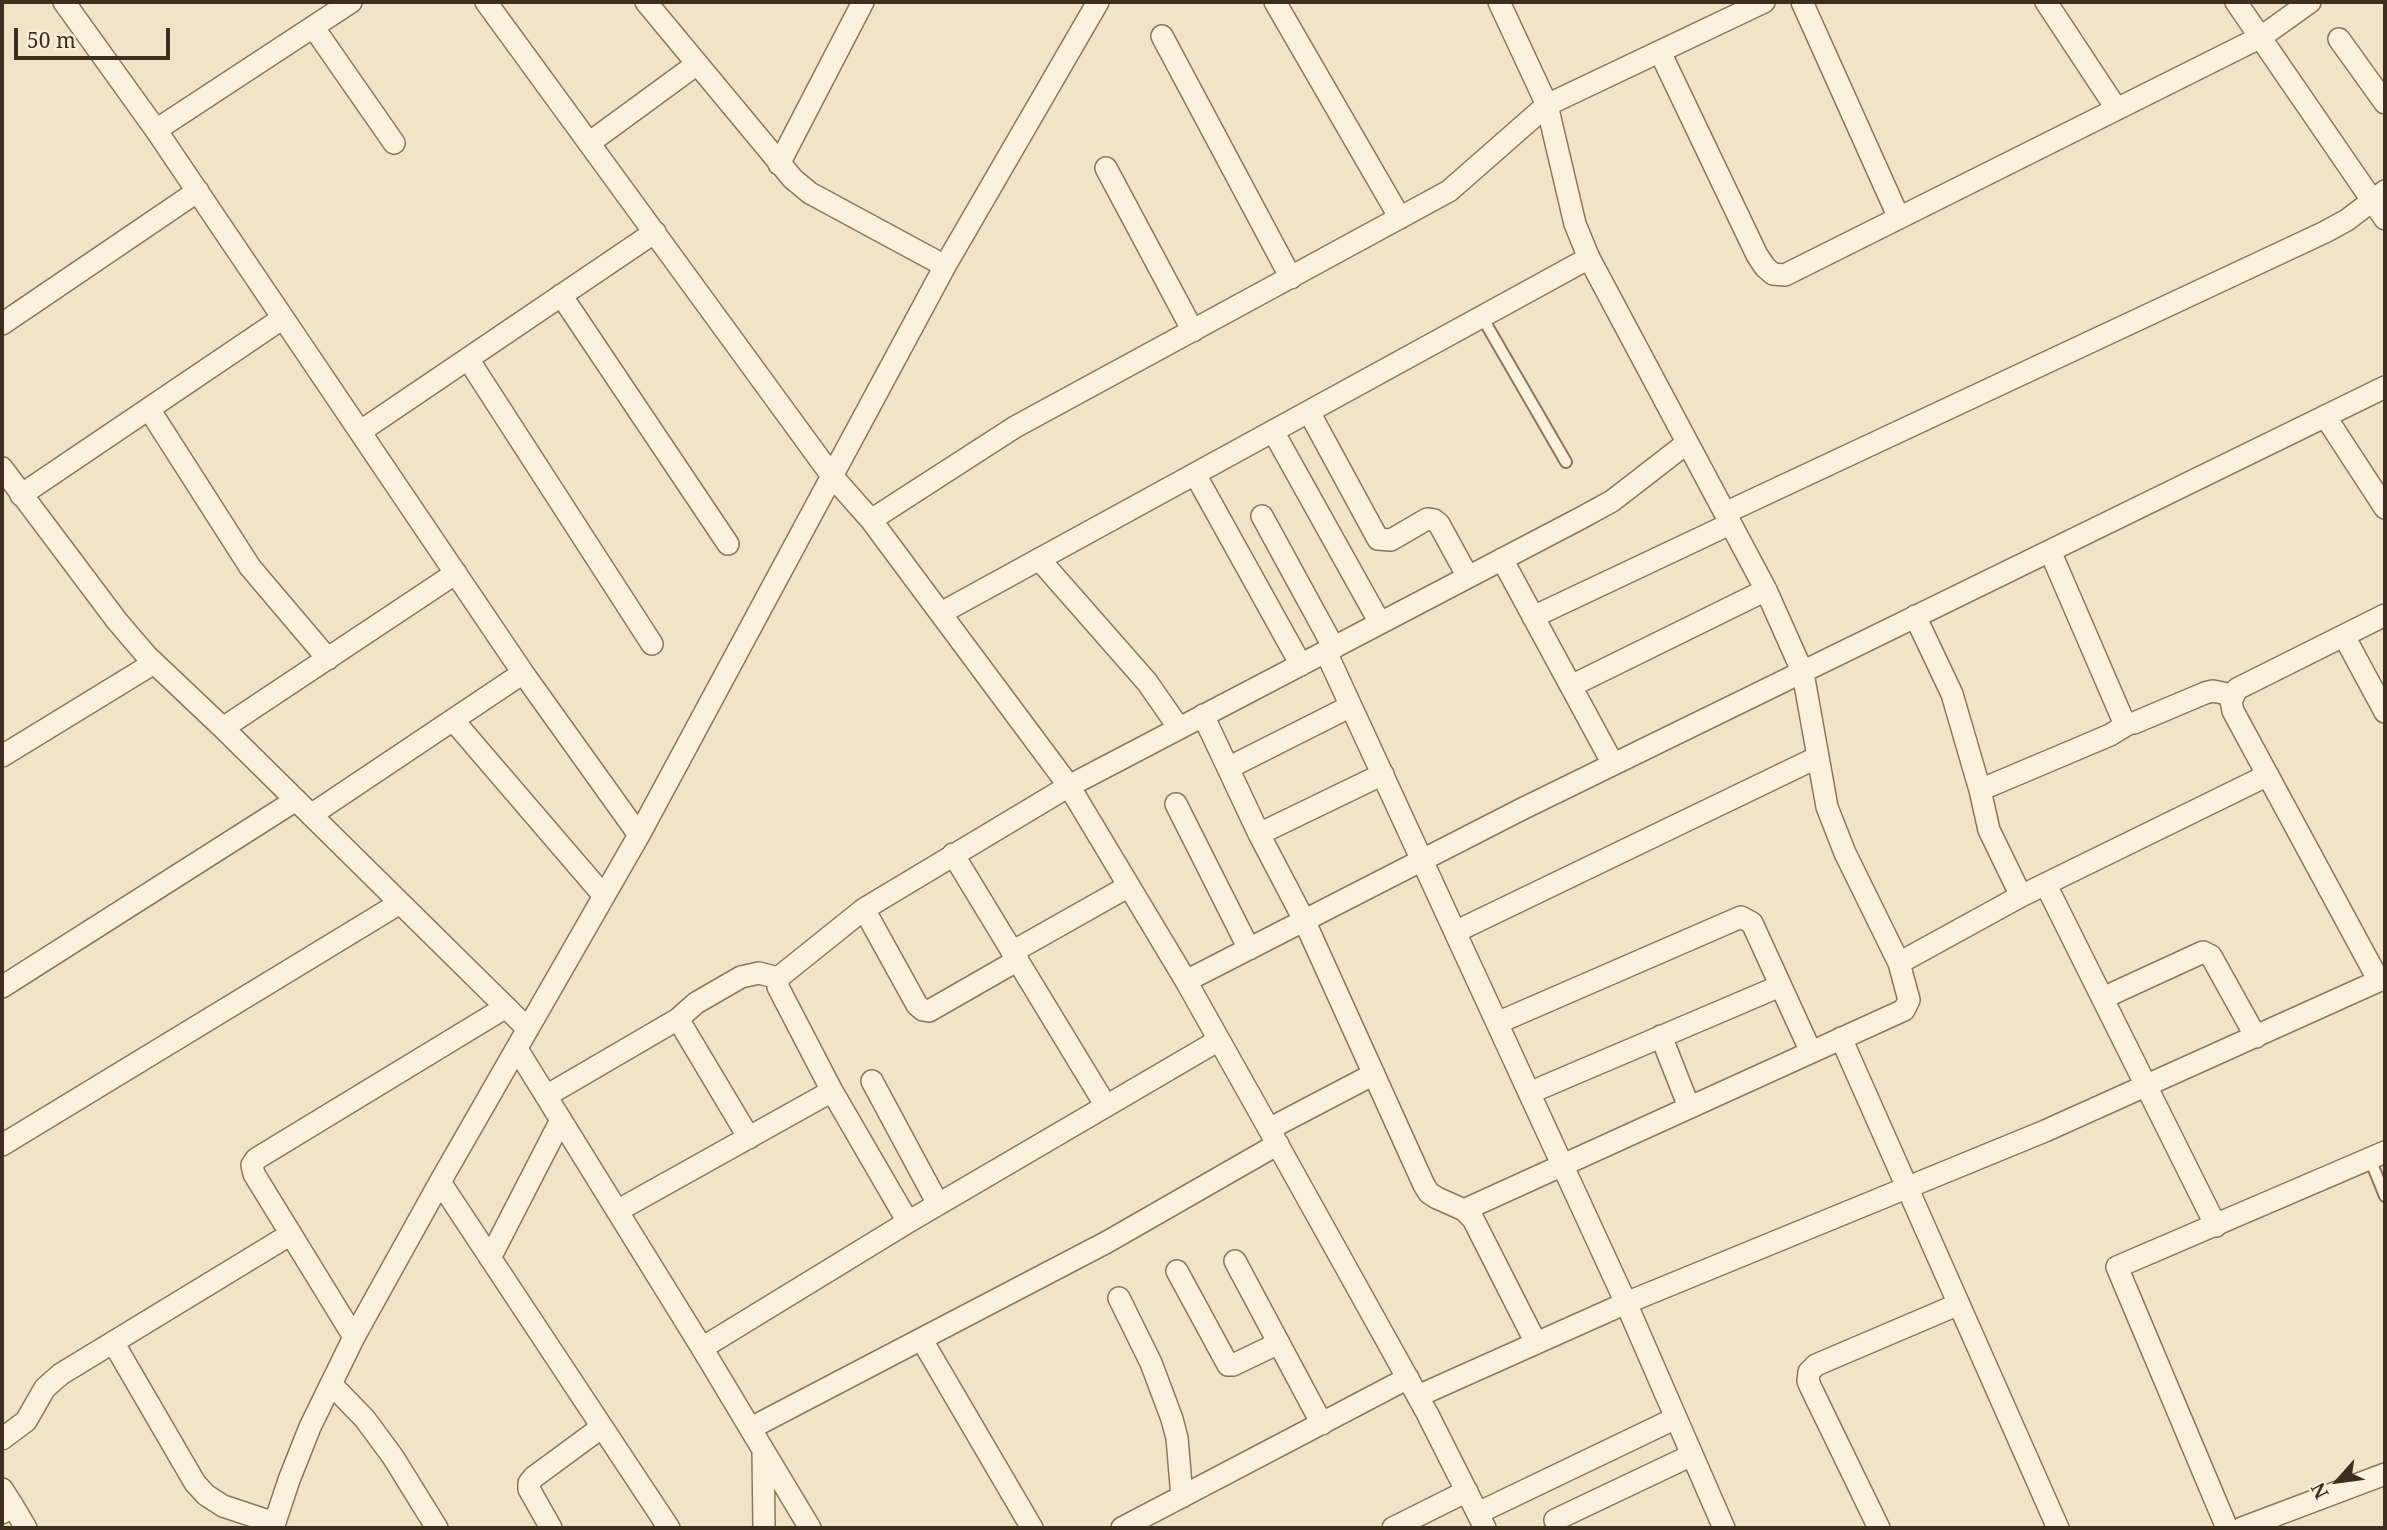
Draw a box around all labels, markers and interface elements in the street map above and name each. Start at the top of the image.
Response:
scale bar [18,14,173,58]
text: 50 m [27,26,76,54]
north arrow [2303,1446,2373,1516]
text: N [2304,1478,2334,1504]

